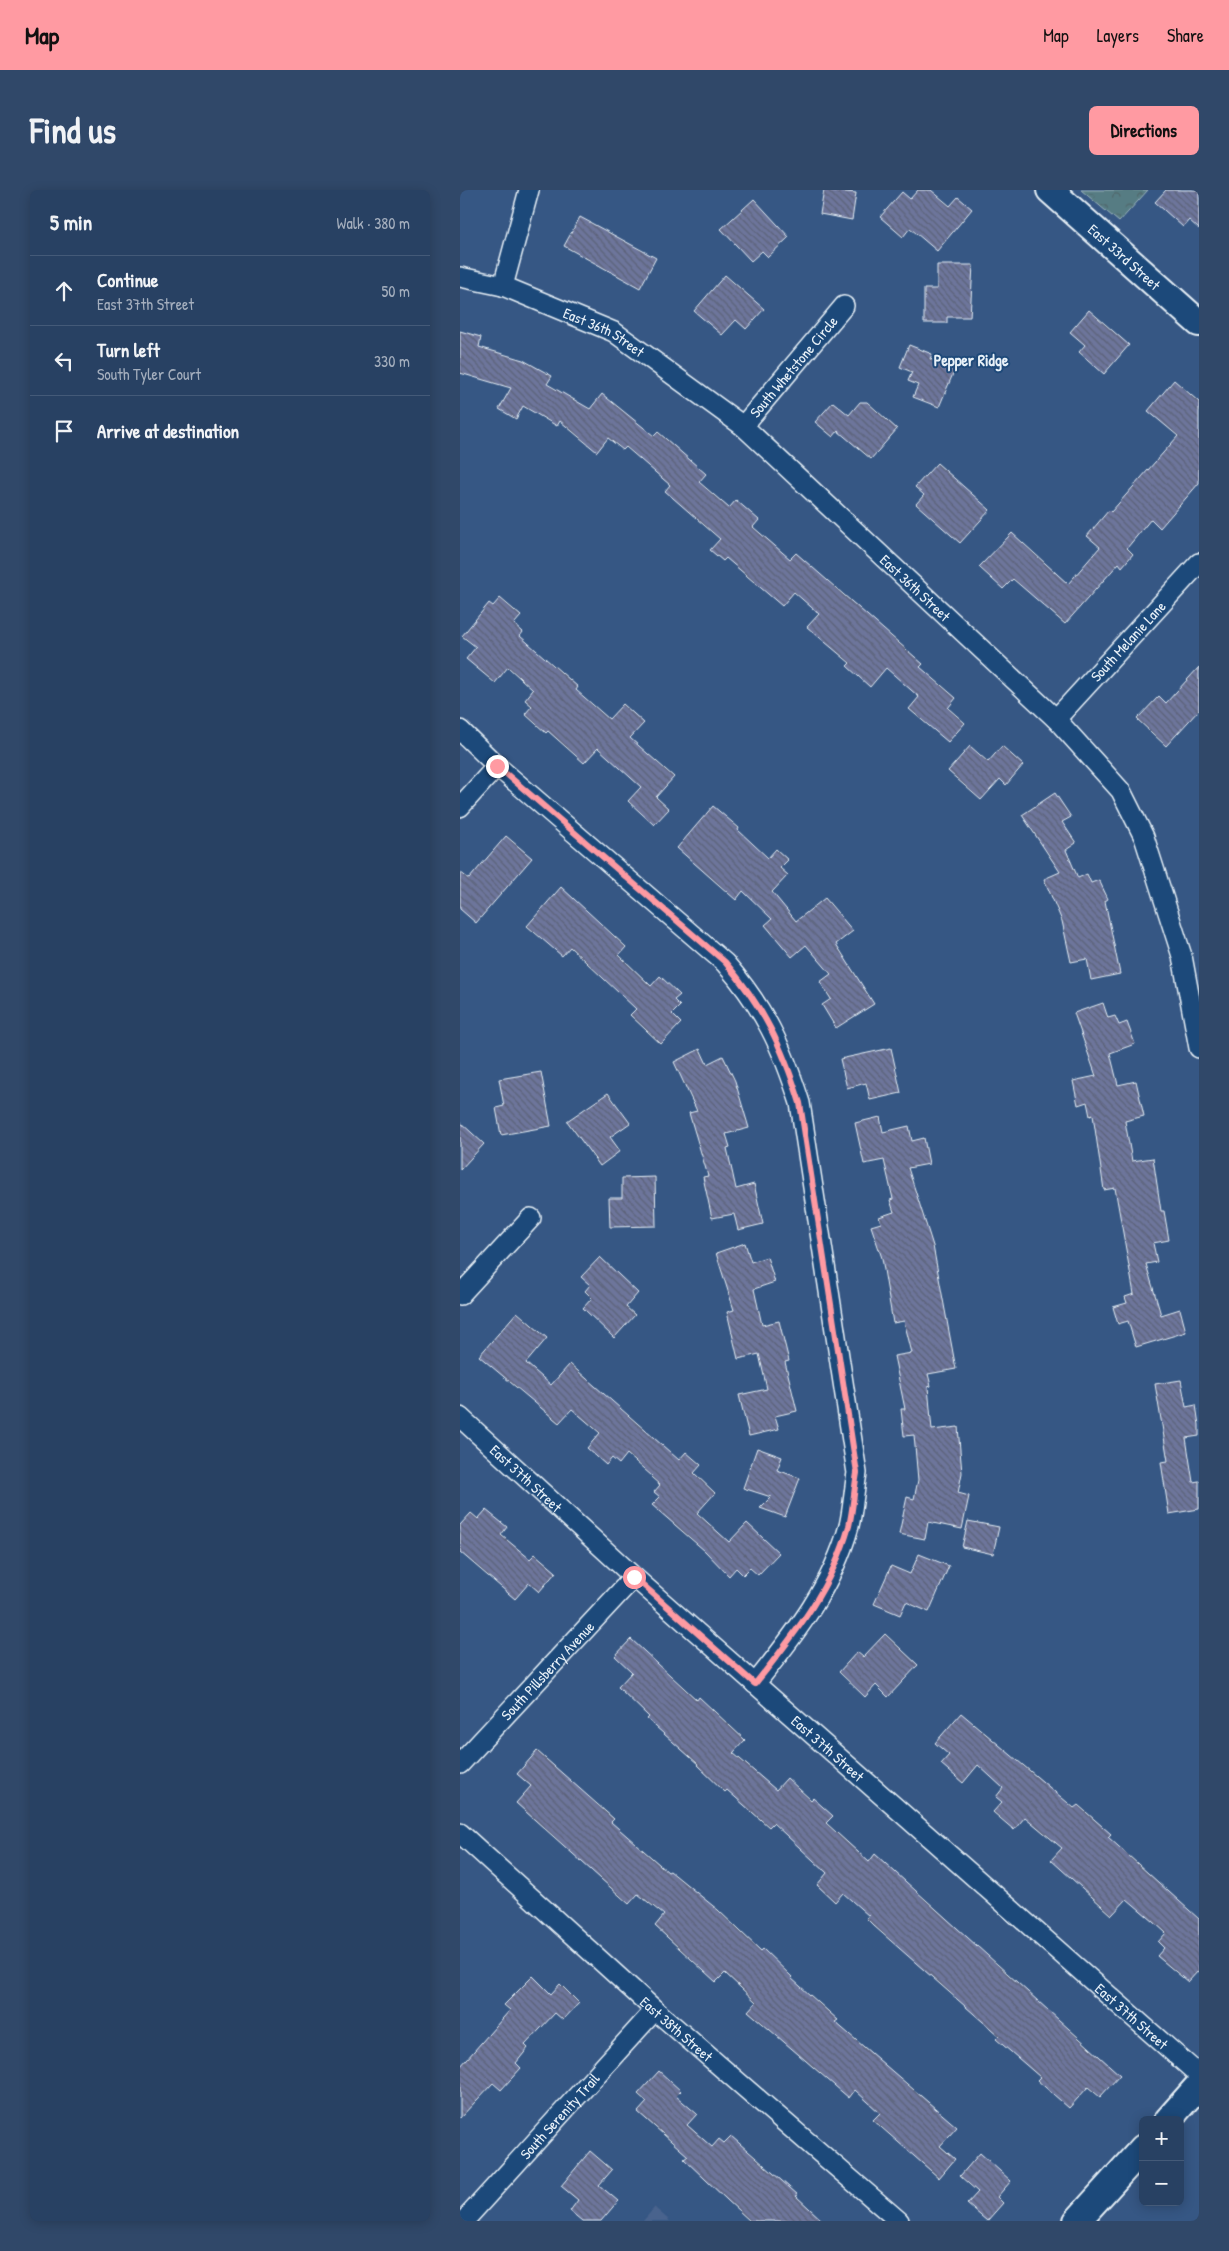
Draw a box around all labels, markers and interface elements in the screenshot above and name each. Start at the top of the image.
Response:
text: Map [25,19,59,51]
text: Map [1043,23,1069,48]
text: Layers [1097,23,1139,48]
text: Share [1167,23,1204,48]
button: Directions [1089,106,1199,155]
text: Find us [30,107,116,154]
text: 5 min [50,208,92,237]
text: Walk · 380 m [337,212,410,234]
street label: East 33rd Street [1084,219,1166,295]
text: Continue [97,267,158,293]
icon: ahead [50,277,78,305]
text: 50 m [382,280,410,302]
text: East 37th Street [97,293,194,315]
street label: East 36th Street [560,302,650,362]
street label: South Whetstone Circle [744,311,842,422]
text: Turn left [97,337,160,363]
icon: left [50,347,78,375]
district label: Pepper Ridge [934,349,1009,372]
text: 330 m [374,350,410,372]
text: South Tyler Court [97,363,201,385]
icon: arrive [50,417,78,445]
text: Arrive at destination [97,418,239,444]
street label: East 36th Street [876,549,956,626]
street label: South Melanie Lane [1085,596,1170,686]
route end [486,755,509,778]
street label: East 37th Street [486,1439,567,1517]
route start [623,1566,646,1589]
street label: South Pillsberry Avenue [496,1616,599,1724]
street label: East 37th Street [787,1710,870,1787]
street label: East 37th Street [1091,1978,1174,2054]
street label: East 38th Street [636,1991,718,2067]
street label: South Serenity Trail [515,2068,604,2163]
map controls [1139,2116,1184,2206]
button: + [1139,2116,1184,2161]
button: − [1139,2161,1184,2206]

